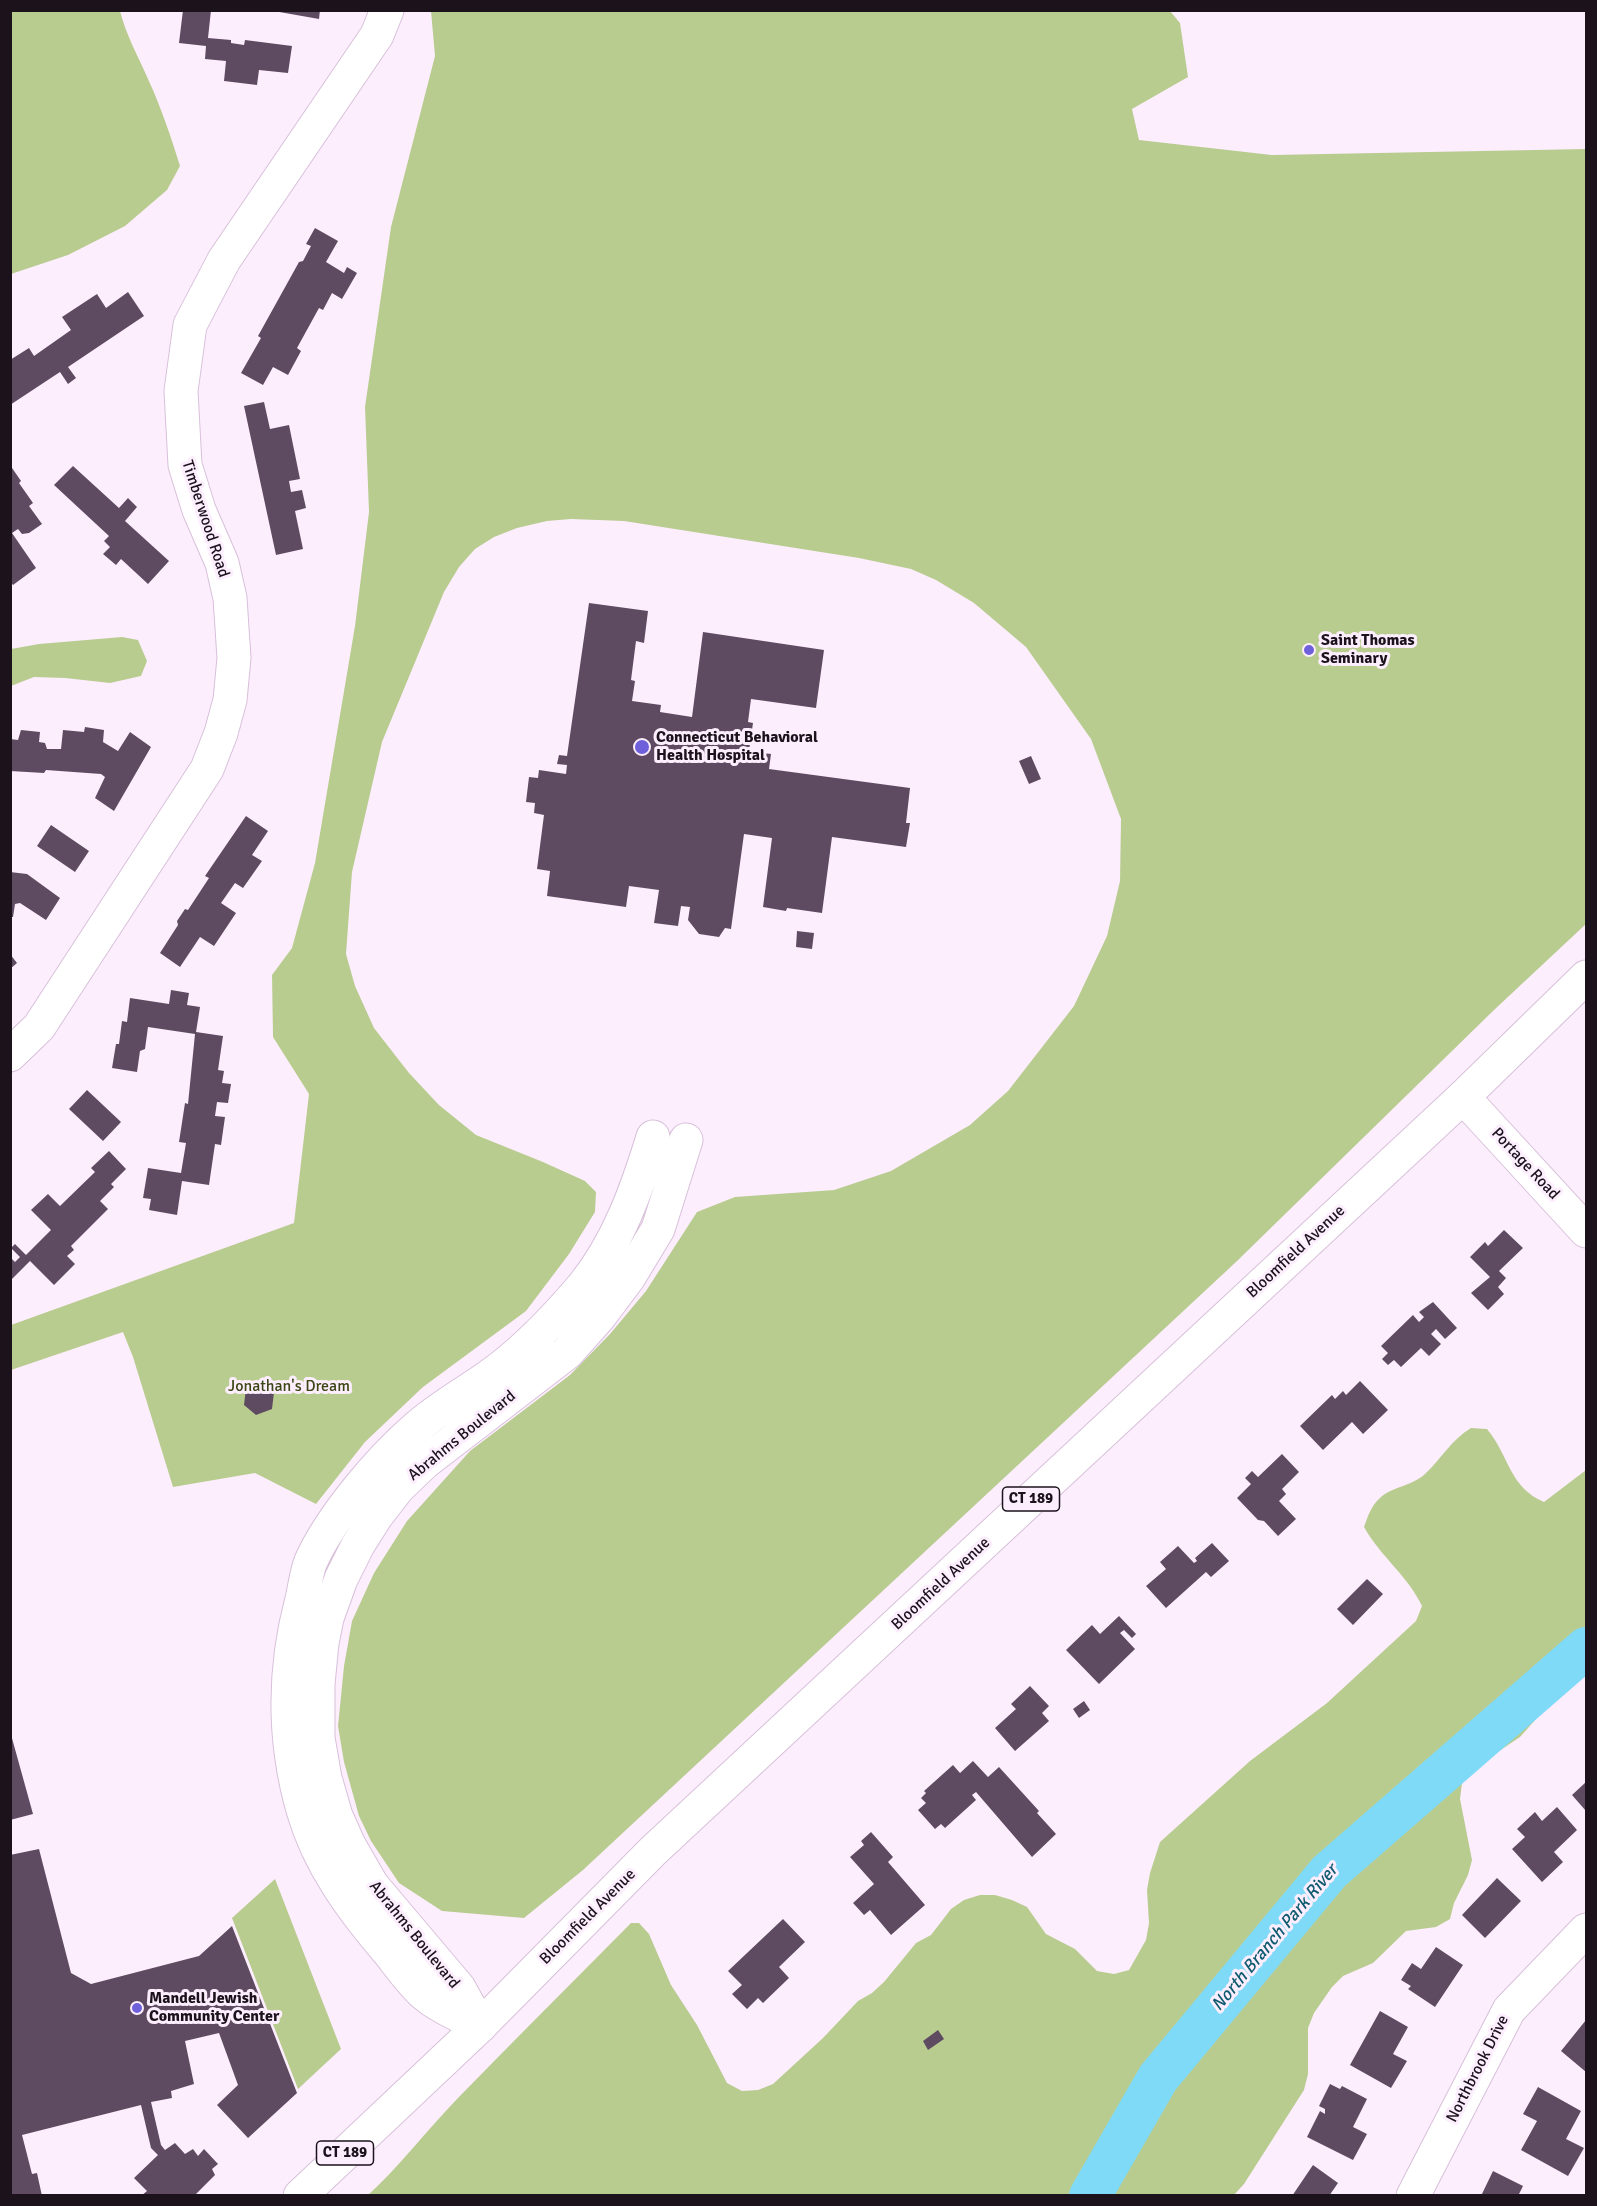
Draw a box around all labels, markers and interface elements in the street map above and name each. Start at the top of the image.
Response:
street label: Timberwood Road [177,458,233,580]
place label: Saint Thomas Seminary [1321,631,1415,669]
marker: Saint Thomas Seminary [1302,643,1316,657]
place label: Connecticut Behavioral Health Hospital [656,728,818,766]
marker: Connecticut Behavioral Health Hospital [633,738,651,756]
street label: Portage Road [1487,1124,1563,1204]
street label: Bloomfield Avenue [1243,1201,1349,1303]
park label: Jonathan's Dream [228,1377,350,1397]
street label: Abrahms Boulevard [404,1387,520,1485]
road number: CT 189 [1002,1487,1060,1511]
street label: Bloomfield Avenue [888,1533,994,1635]
water label: North Branch Park River [1207,1860,1343,2016]
street label: Bloomfield Avenue [536,1865,640,1969]
street label: Abrahms Boulevard [365,1877,463,1993]
place label: Mandell Jewish Community Center [149,1989,279,2027]
marker: Mandell Jewish Community Center [130,2001,144,2015]
street label: Northbrook Drive [1443,2012,1513,2126]
road number: CT 189 [316,2141,374,2165]

